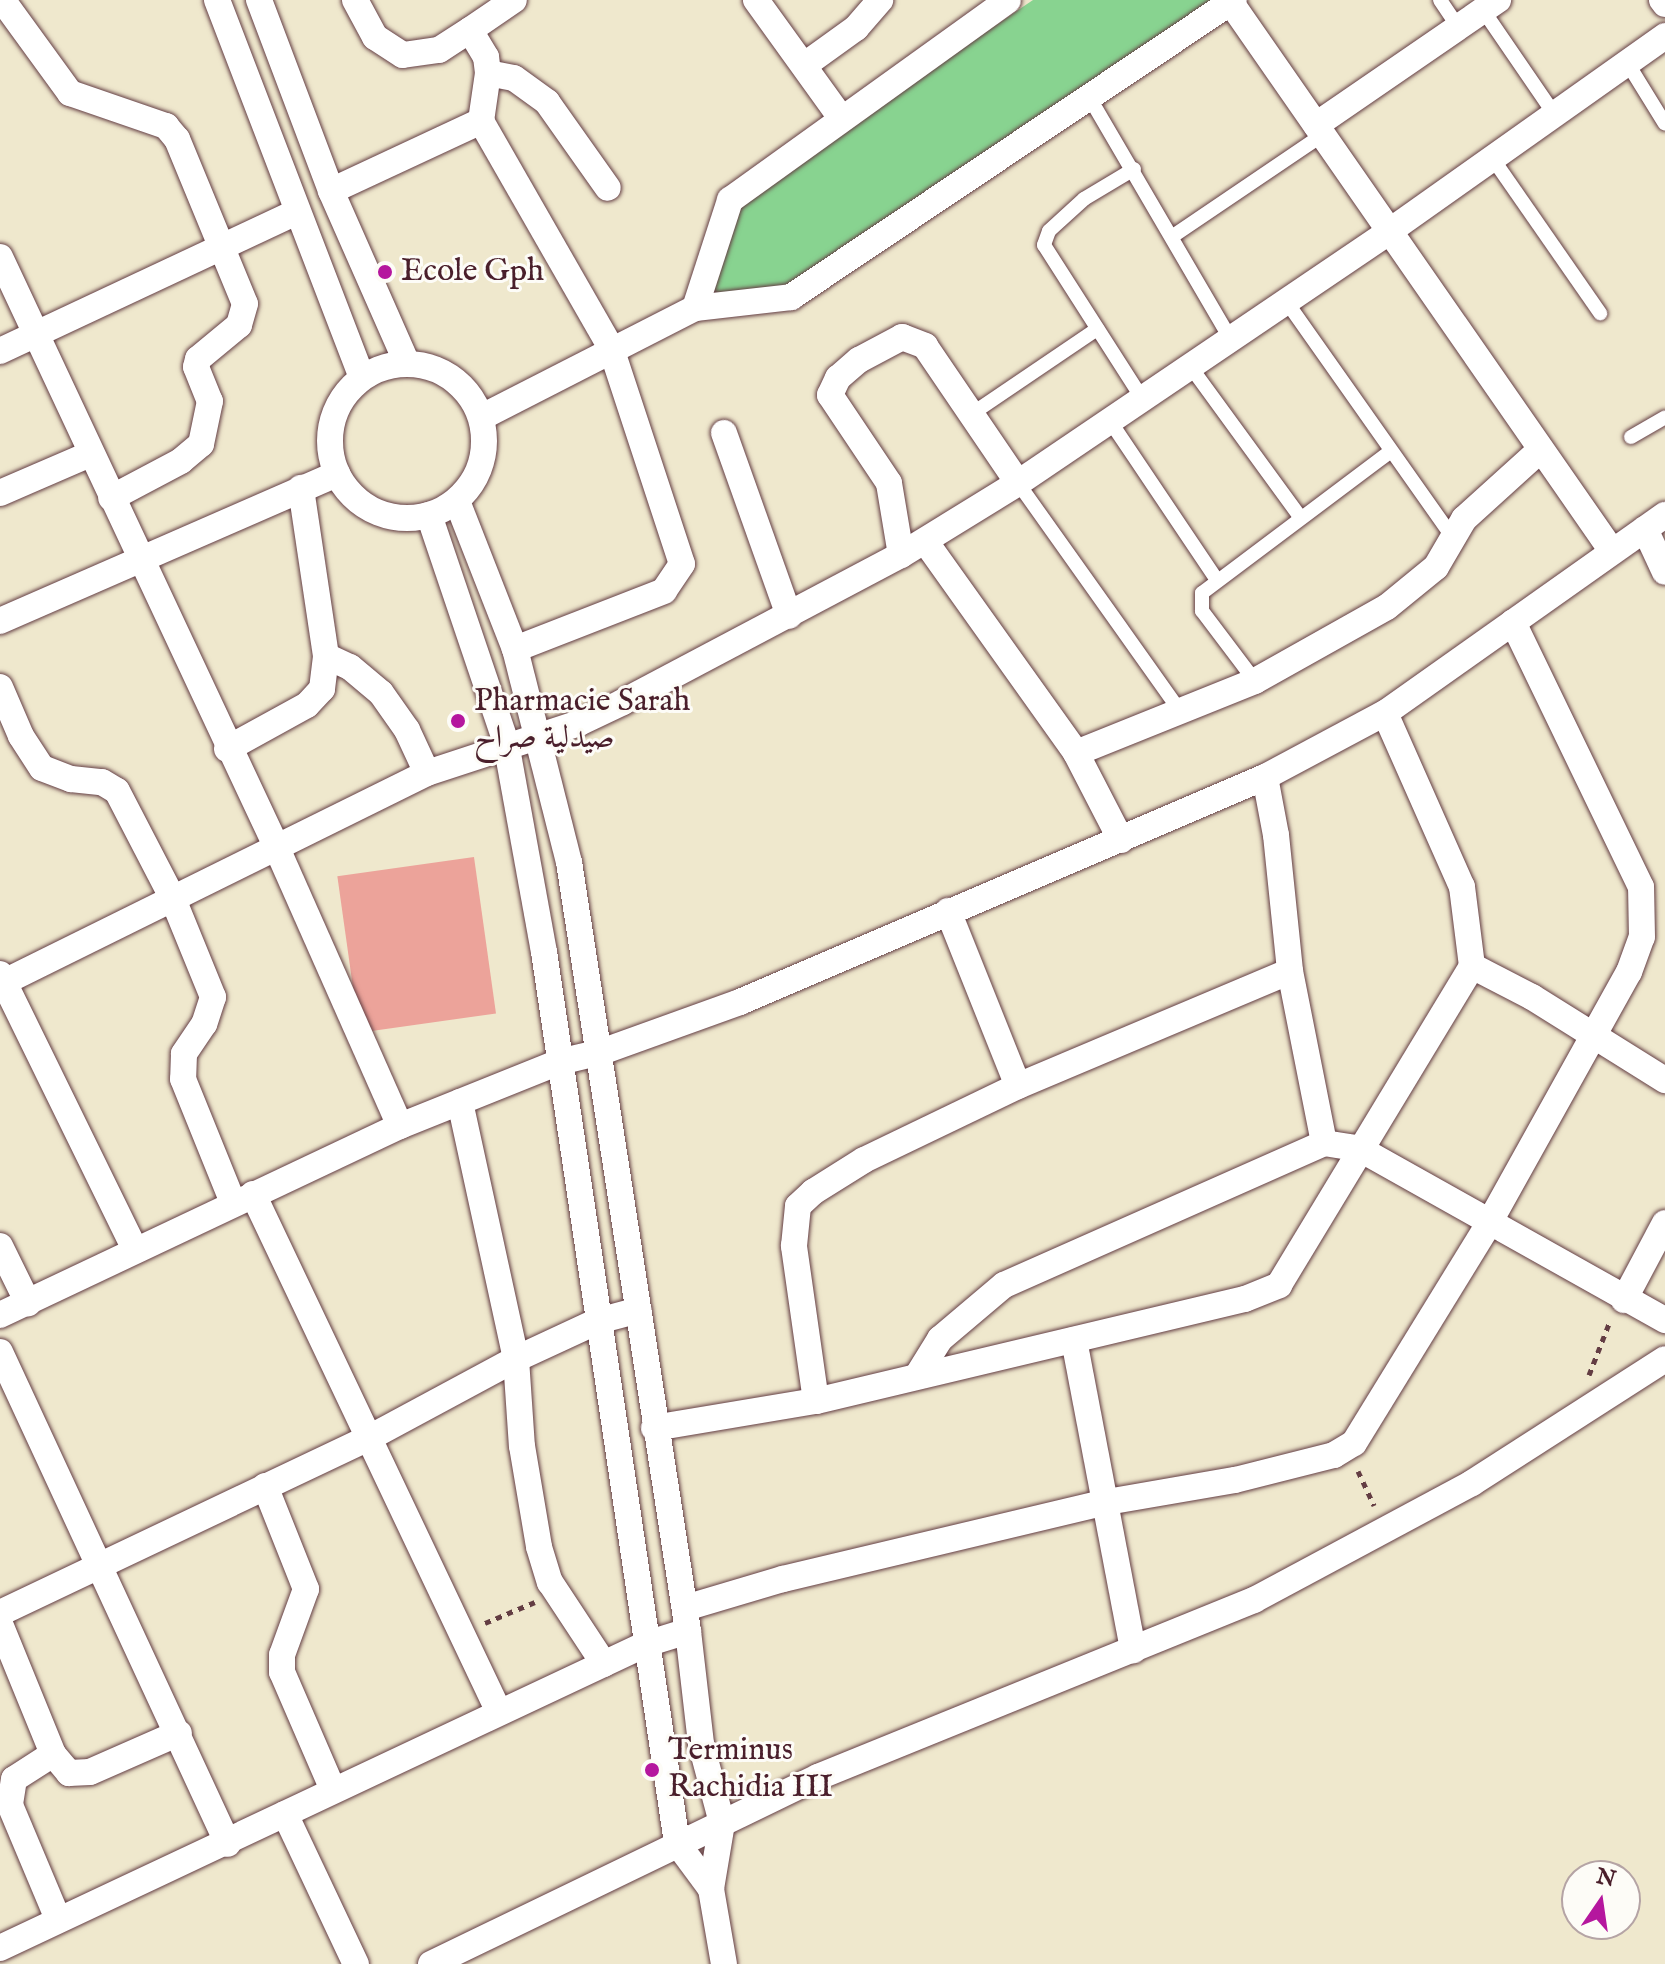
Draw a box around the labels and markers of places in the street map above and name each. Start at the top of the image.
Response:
place label: Ecole Gph [401,253,544,291]
marker: Ecole Gph [376,263,394,281]
place label: Pharmacie Sarah صيدلية صراح [474,684,690,759]
marker: Pharmacie Sarah صيدلية صراح [449,712,467,730]
place label: Terminus Rachidia III [668,1733,833,1808]
marker: Terminus Rachidia III [643,1761,661,1779]

